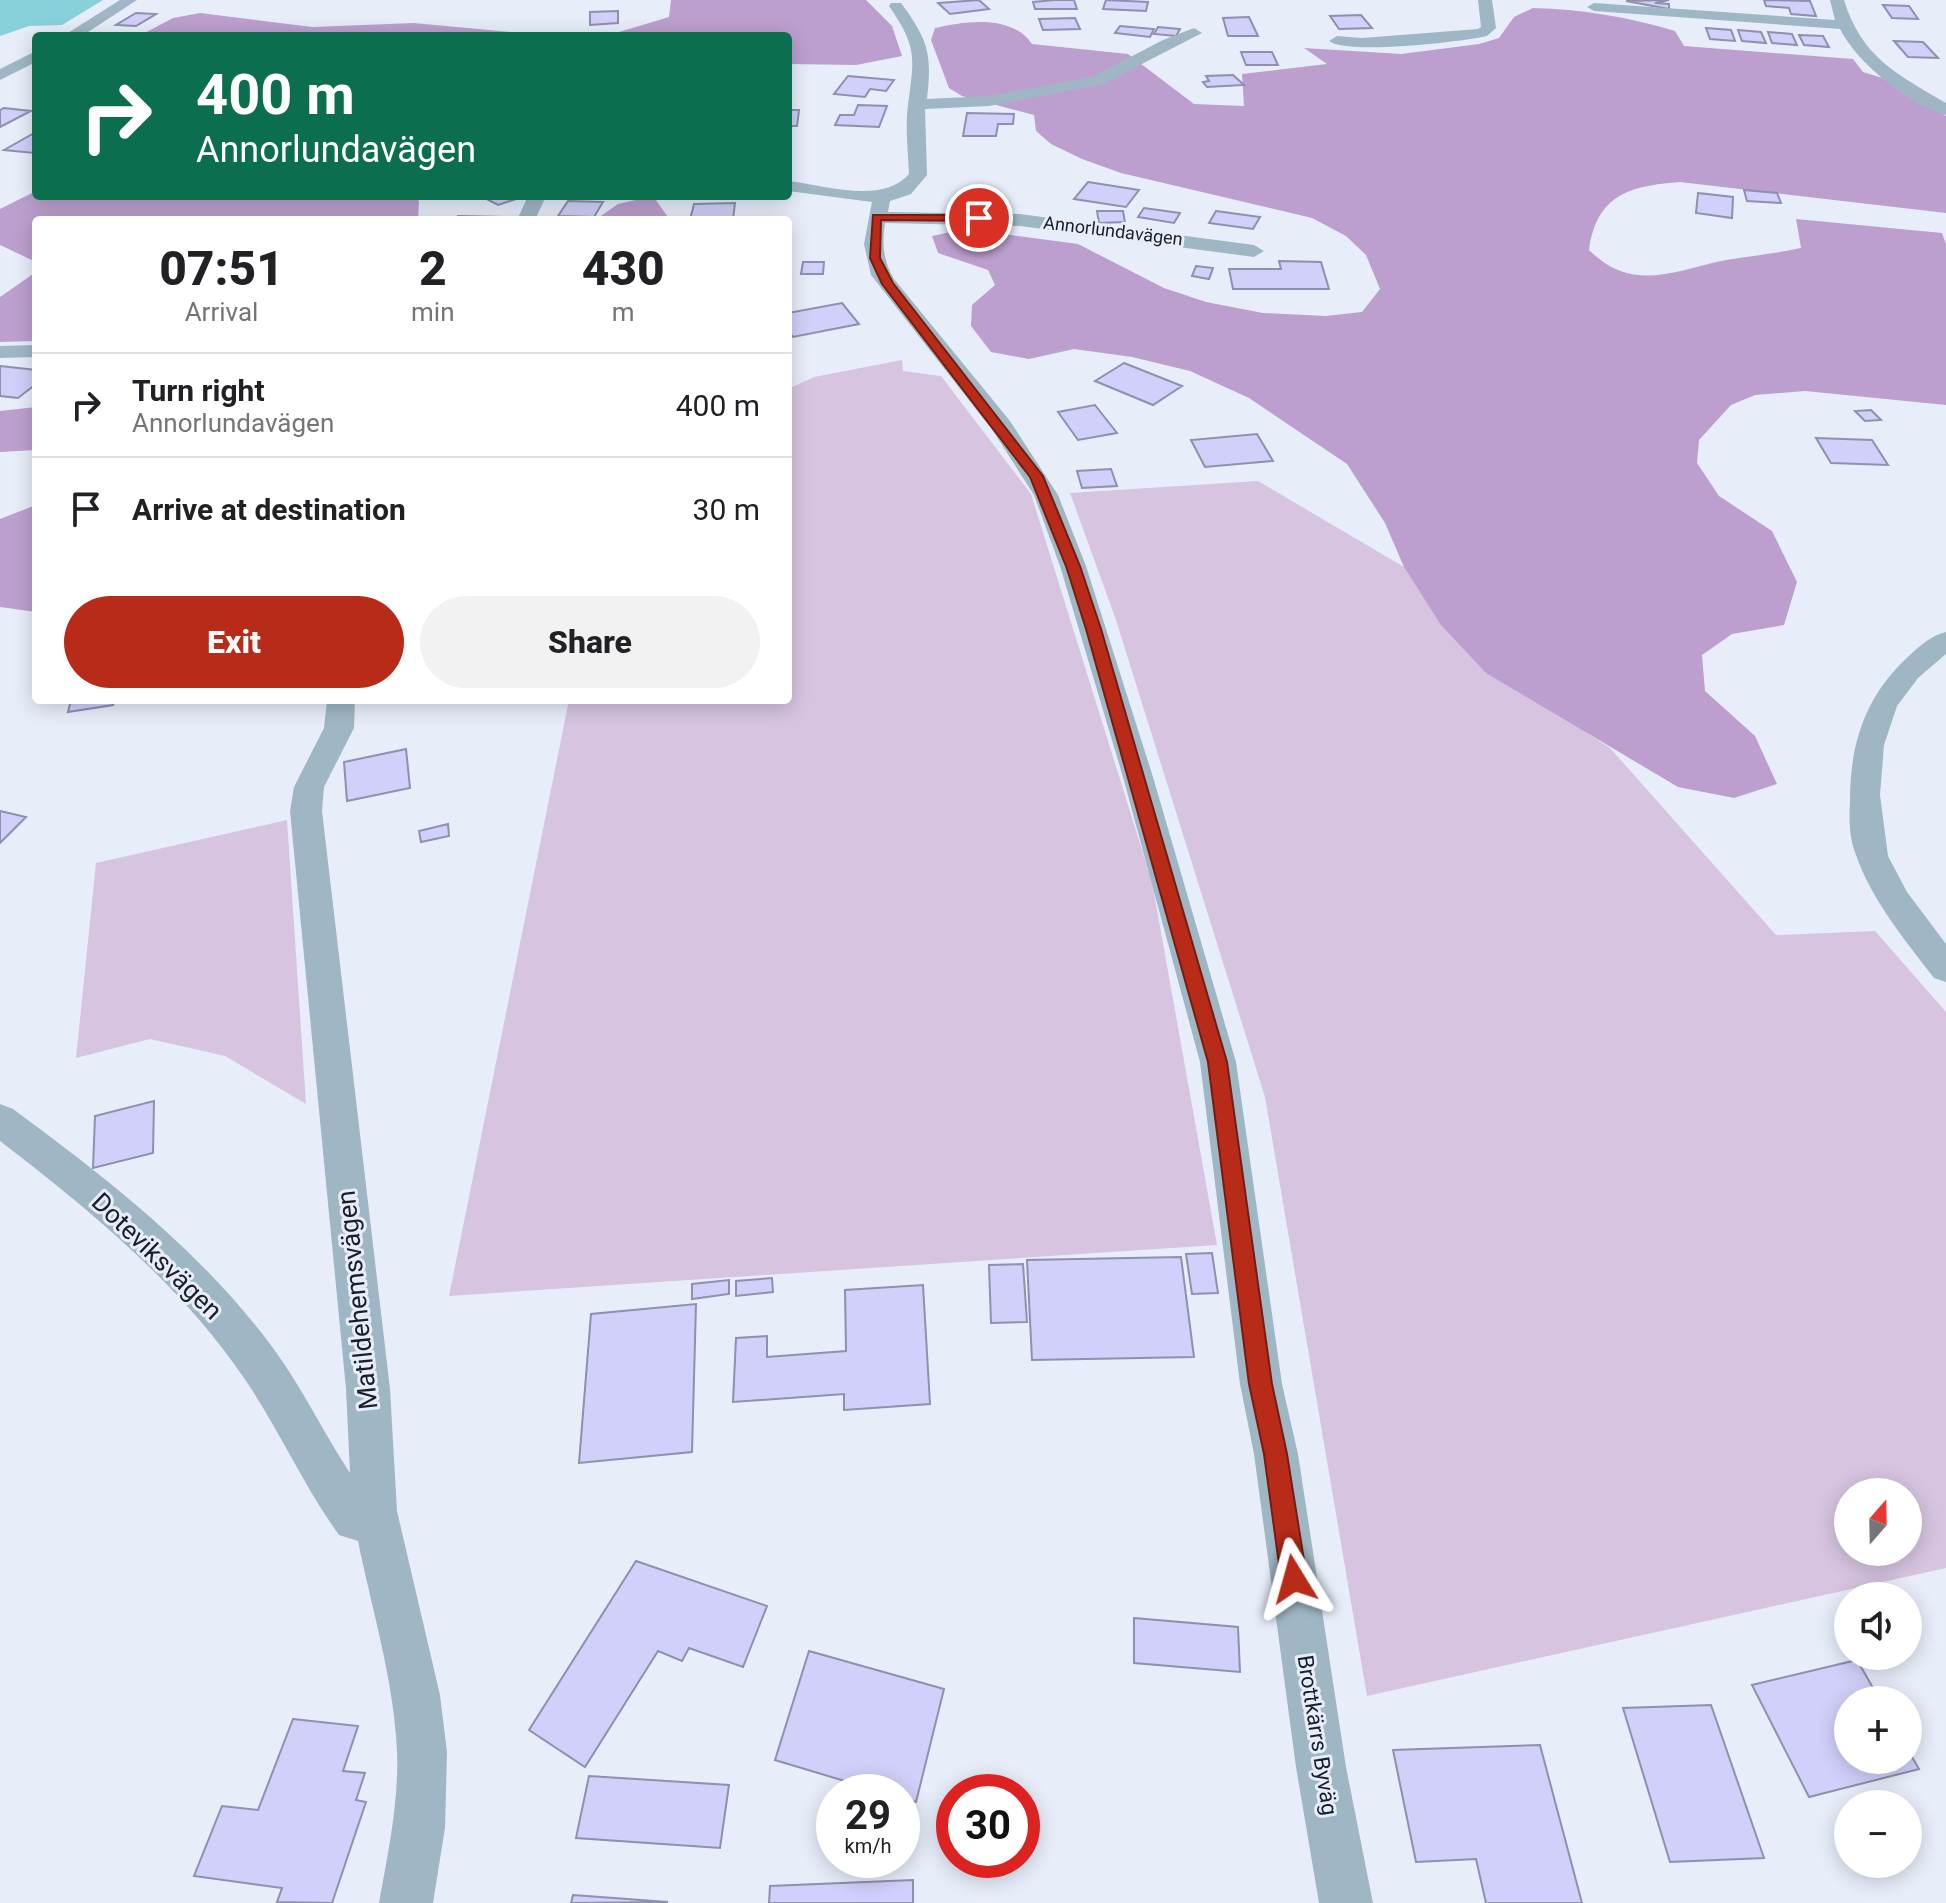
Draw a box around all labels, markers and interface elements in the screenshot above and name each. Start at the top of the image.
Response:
text: 400 m [196,62,355,128]
icon: right [64,64,168,168]
text: Annorlundavägen [196,129,476,171]
pin [945,184,1013,252]
icon: arrive [957,196,1001,240]
street label: Annorlundavägen [1042,212,1184,249]
text: 07:51 [159,240,284,297]
text: 2 [419,240,447,297]
text: 430 [582,240,665,297]
text: Arrival [185,297,258,327]
text: min [411,297,455,327]
text: m [612,297,635,327]
text: Turn right [132,373,265,408]
icon: right [64,383,108,427]
text: 400 m [676,388,760,423]
text: Annorlundavägen [132,408,334,438]
icon: arrive [64,487,108,531]
text: Arrive at destination [132,492,406,527]
text: 30 m [693,492,760,527]
button: Exit [64,596,404,688]
button: Share [420,596,760,688]
street label: Doteviksvägen [86,1187,228,1325]
street label: Matildehemsvägen [331,1189,383,1411]
north arrow [1834,1478,1922,1566]
map controls [1834,1478,1922,1878]
position arrow [1252,1537,1336,1621]
button: sound [1834,1582,1922,1670]
street label: Brottkärrs Byväg [1293,1653,1342,1817]
button: + [1834,1686,1922,1774]
speed limit sign: 30 [936,1774,1040,1878]
button: − [1834,1790,1922,1878]
text: 29 [845,1792,891,1839]
text: km/h [845,1834,891,1858]

